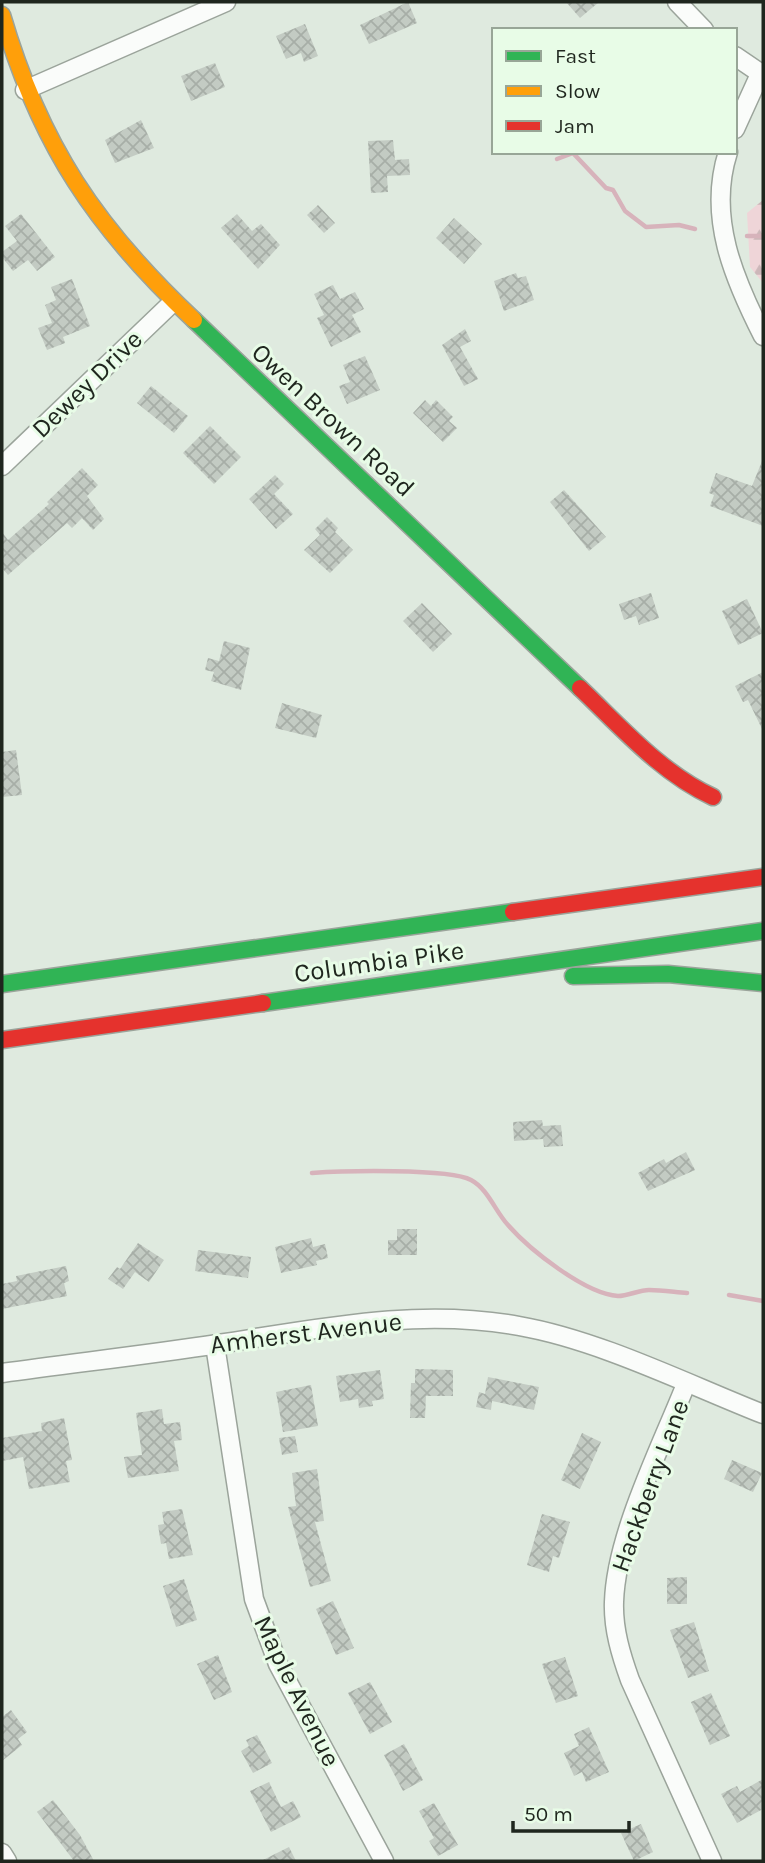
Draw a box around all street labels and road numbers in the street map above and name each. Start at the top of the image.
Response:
street label: Dewey Drive [25,324,149,444]
street label: Owen Brown Road [245,337,421,503]
street label: Columbia Pike [292,935,466,989]
street label: Amherst Avenue [208,1306,404,1360]
street label: Hackberry Lane [604,1396,696,1576]
street label: Maple Avenue [247,1611,347,1771]

